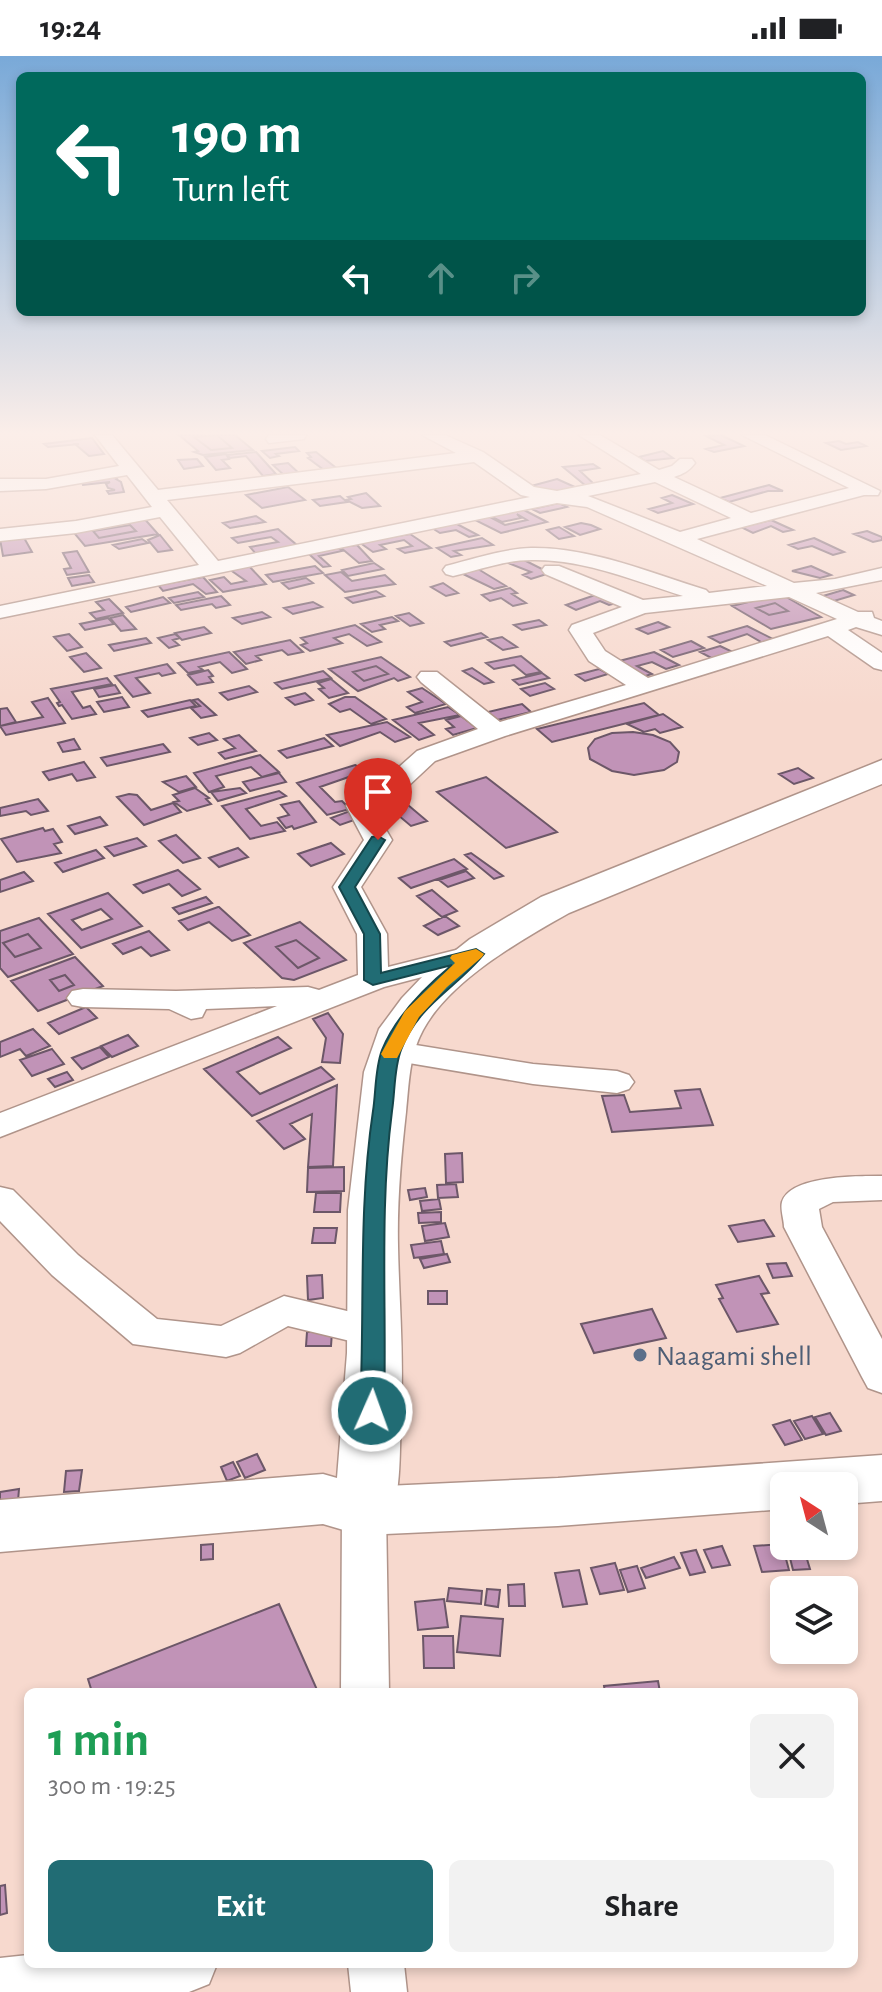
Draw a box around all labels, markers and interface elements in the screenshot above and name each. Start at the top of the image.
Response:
text: 19:24 [40,13,101,43]
icon: left [40,104,144,208]
text: 190 m [172,107,302,163]
text: Turn left [172,172,289,208]
icon: left [335,256,379,300]
icon: ahead [419,256,463,300]
icon: right [503,256,547,300]
pin [344,758,412,840]
icon: arrive [356,770,400,814]
place label: Naagami shell [656,1343,812,1371]
marker: Naagami shell [631,1346,649,1364]
position arrow [330,1369,414,1453]
north arrow [770,1472,858,1560]
map controls [770,1472,858,1664]
button: layers [770,1576,858,1664]
button: close [750,1714,834,1798]
text: 1 min [48,1717,149,1765]
text: 300 m · 19:25 [48,1773,176,1799]
button: Exit [48,1860,433,1952]
button: Share [449,1860,834,1952]

